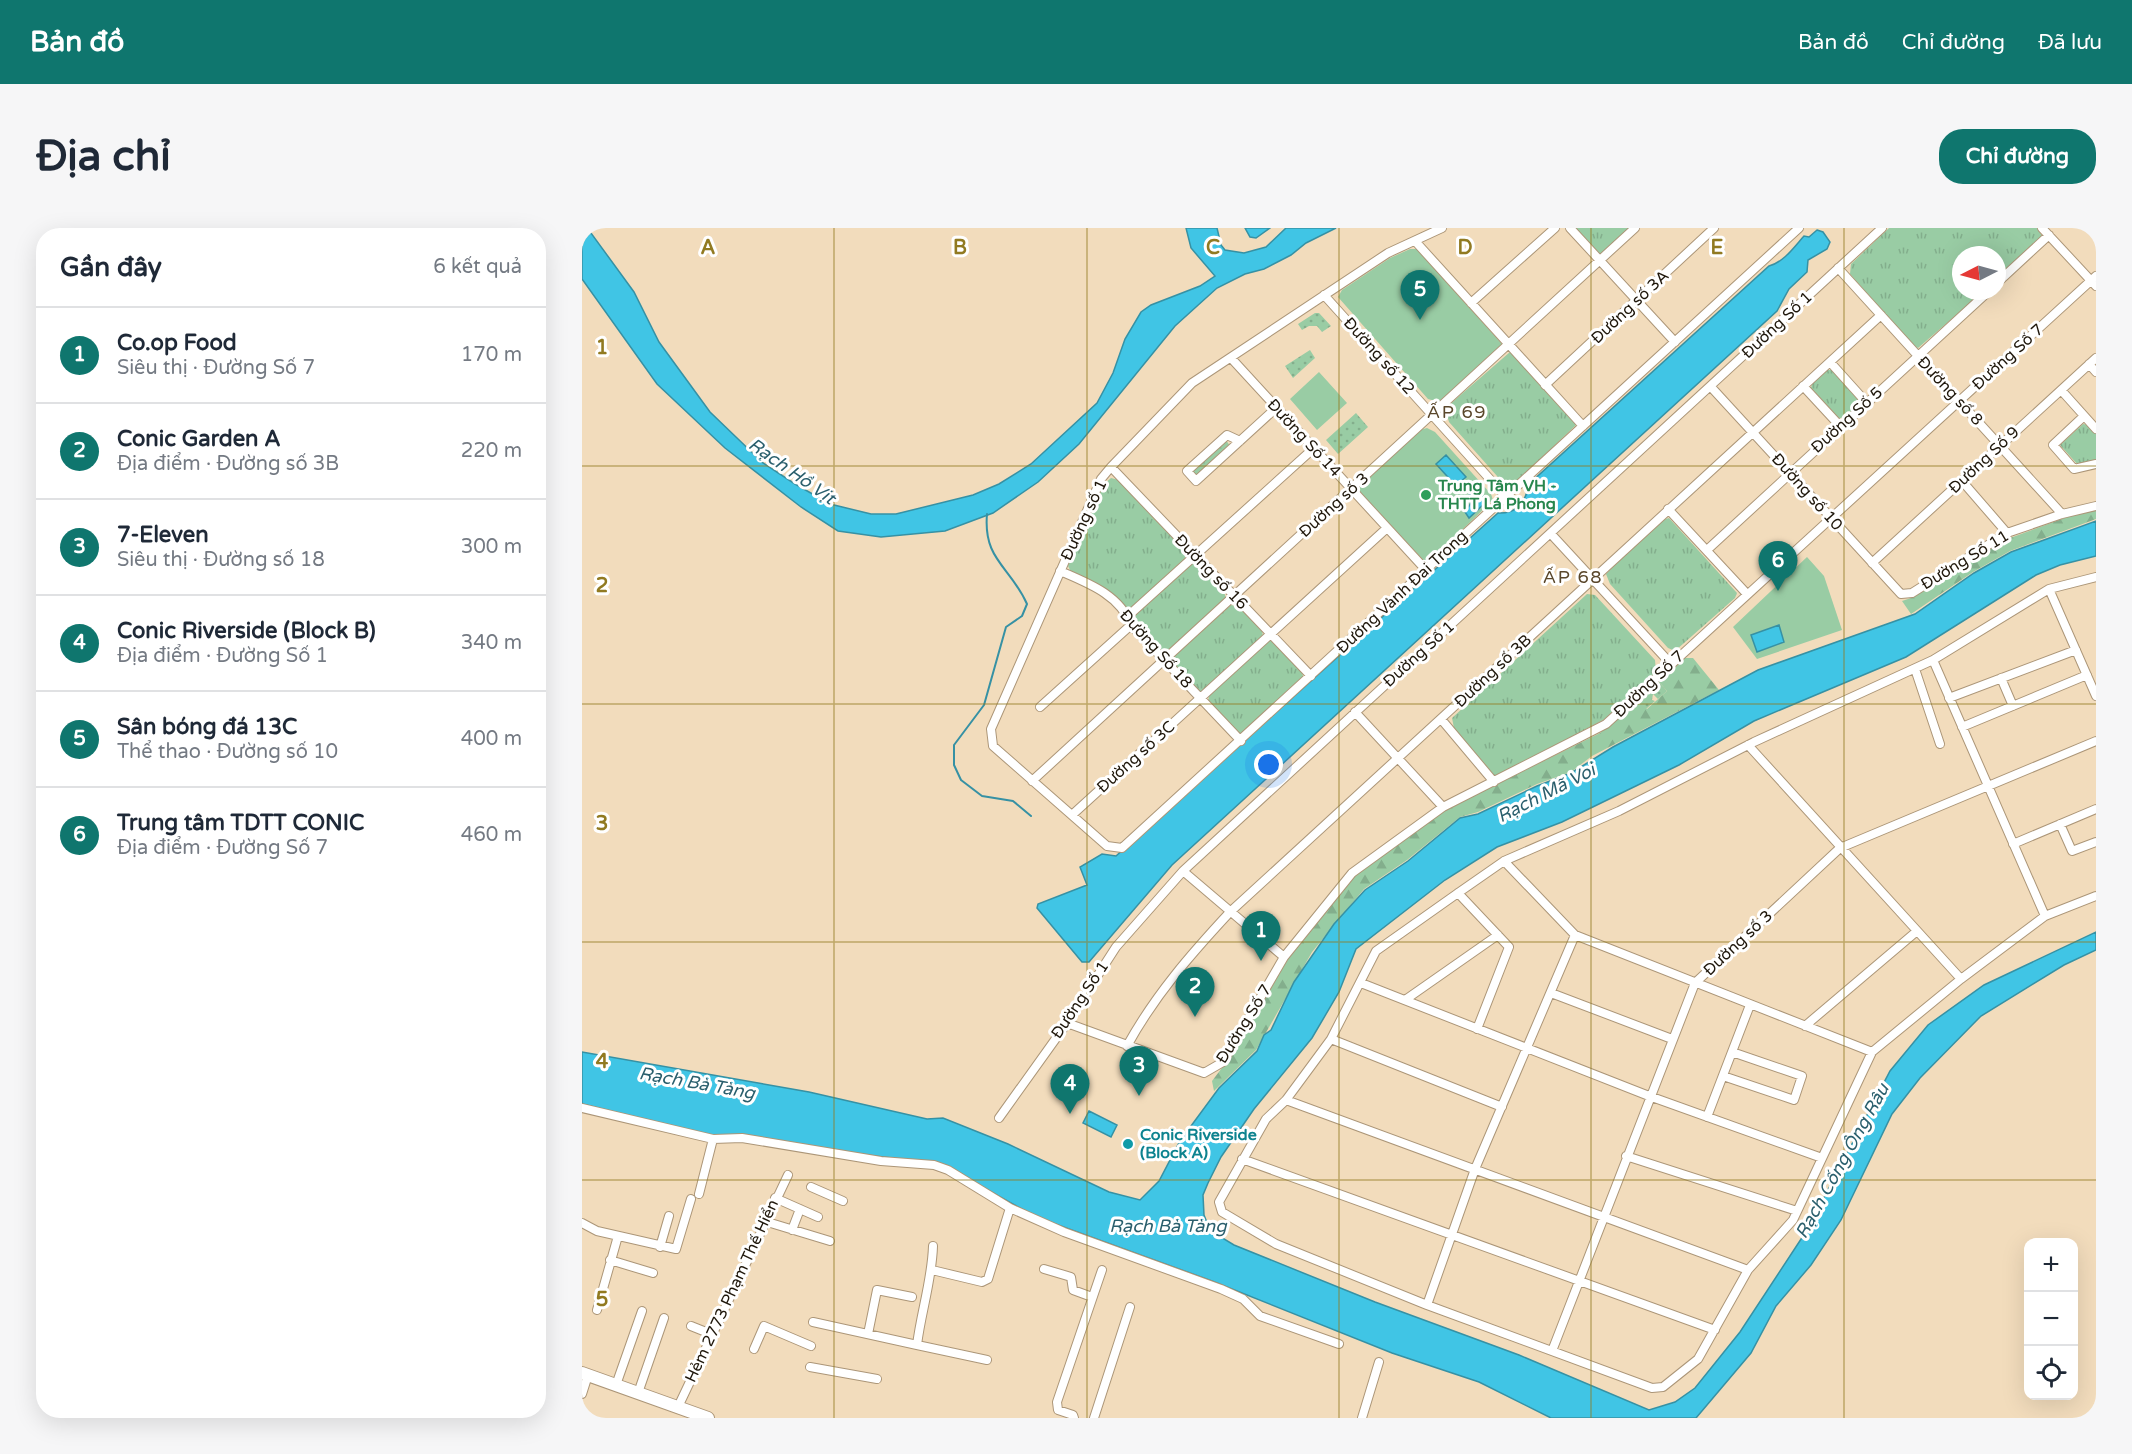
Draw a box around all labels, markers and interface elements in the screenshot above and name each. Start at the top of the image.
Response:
text: Bản đồ [30,25,124,59]
text: Bản đồ [1798,30,1869,55]
text: Chỉ đường [1902,30,2005,55]
text: Đã lưu [2038,30,2102,55]
button: Chỉ đường [1939,129,2096,184]
text: Địa chỉ [36,131,171,182]
text: A [701,236,716,260]
text: B [953,236,967,260]
text: C [1206,236,1220,260]
text: D [1457,236,1473,260]
text: E [1711,236,1724,260]
north arrow [1952,246,2006,300]
text: Gần đây [60,252,162,283]
text: 6 kết quả [433,255,522,279]
street label: Đường số 3A [1587,266,1673,348]
pin: 5 [1400,270,1440,320]
street label: Đường Số 1 [1737,287,1817,363]
street label: Đường số 12 [1339,313,1419,399]
street label: Đường Số 7 [1968,320,2048,394]
text: Co.op Food [117,330,237,356]
text: 1 [596,336,608,360]
text: 1 [73,343,86,367]
text: 170 m [461,343,522,367]
street label: Đường số 8 [1913,352,1987,430]
text: Siêu thị · Đường Số 7 [117,356,315,380]
street label: Đường Số 5 [1807,383,1887,457]
street label: Đường Số 14 [1263,395,1345,481]
district label: ẤP 69 [1427,401,1487,423]
street label: Đường Số 9 [1944,422,2024,498]
text: Conic Garden A [117,426,281,452]
water label: Rạch Hồ Vịt [744,433,841,510]
text: 2 [73,439,86,463]
text: 220 m [461,439,522,463]
street label: Đường số 10 [1767,449,1847,535]
text: Địa điểm · Đường số 3B [117,452,339,476]
street label: Đường số 3 [1295,468,1373,542]
street label: Đường số 1 [1057,476,1111,564]
place label: Trung Tâm VH - THTT Lá Phong [1437,476,1557,514]
marker: Trung Tâm VH - THTT Lá Phong [1419,488,1433,502]
text: 7-Eleven [117,522,209,548]
street label: Đường Vành Đai Trong [1332,526,1472,658]
street label: Đường Số 11 [1917,526,2013,594]
street label: Đường số 16 [1170,530,1252,614]
text: 3 [73,535,86,559]
text: 300 m [461,535,522,559]
pin: 6 [1758,542,1798,591]
text: Siêu thị · Đường số 18 [117,548,325,572]
district label: ẤP 68 [1543,566,1603,588]
text: 2 [596,574,608,598]
street label: Đường Số 18 [1115,605,1197,693]
street label: Đường Số 1 [1379,617,1459,691]
text: Conic Riverside (Block B) [117,618,376,644]
street label: Đường số 3B [1450,630,1536,712]
text: 4 [73,631,86,655]
text: 340 m [461,631,522,655]
text: Địa điểm · Đường Số 1 [117,644,328,668]
street label: Đường Số 7 [1609,646,1689,722]
text: Sân bóng đá 13C [117,714,297,740]
street label: Đường số 3C [1093,717,1179,797]
text: 5 [73,727,86,751]
text: 400 m [461,727,522,751]
text: Thể thao · Đường số 10 [117,740,338,764]
your location [1254,750,1283,779]
water label: Rạch Mã Voi [1493,758,1601,827]
text: Trung tâm TDTT CONIC [117,810,364,836]
text: 3 [596,812,608,836]
text: 6 [73,823,86,847]
text: 460 m [461,823,522,847]
text: Địa điểm · Đường Số 7 [117,836,328,860]
street label: Đường số 3 [1699,906,1777,980]
pin: 1 [1242,912,1280,961]
street label: Đường Số 1 [1047,957,1113,1043]
pin: 2 [1176,968,1214,1017]
street label: Đường Số 7 [1212,981,1276,1067]
pin: 3 [1120,1046,1158,1096]
text: 4 [596,1050,609,1074]
water label: Rạch Bà Tàng [637,1062,758,1104]
pin: 4 [1050,1064,1090,1114]
water label: Rạch Cống Ông Râu [1790,1079,1894,1242]
place label: Conic Riverside (Block A) [1140,1125,1257,1163]
marker: Conic Riverside (Block A) [1121,1137,1135,1151]
street label: Hẻm 2773 Phạm Thế Hiển [681,1196,783,1386]
water label: Rạch Bà Tàng [1109,1215,1228,1237]
map controls [2024,1238,2078,1400]
button: + [2024,1238,2078,1292]
text: 5 [596,1288,608,1312]
button: − [2024,1292,2078,1346]
button: locate [2024,1346,2078,1400]

